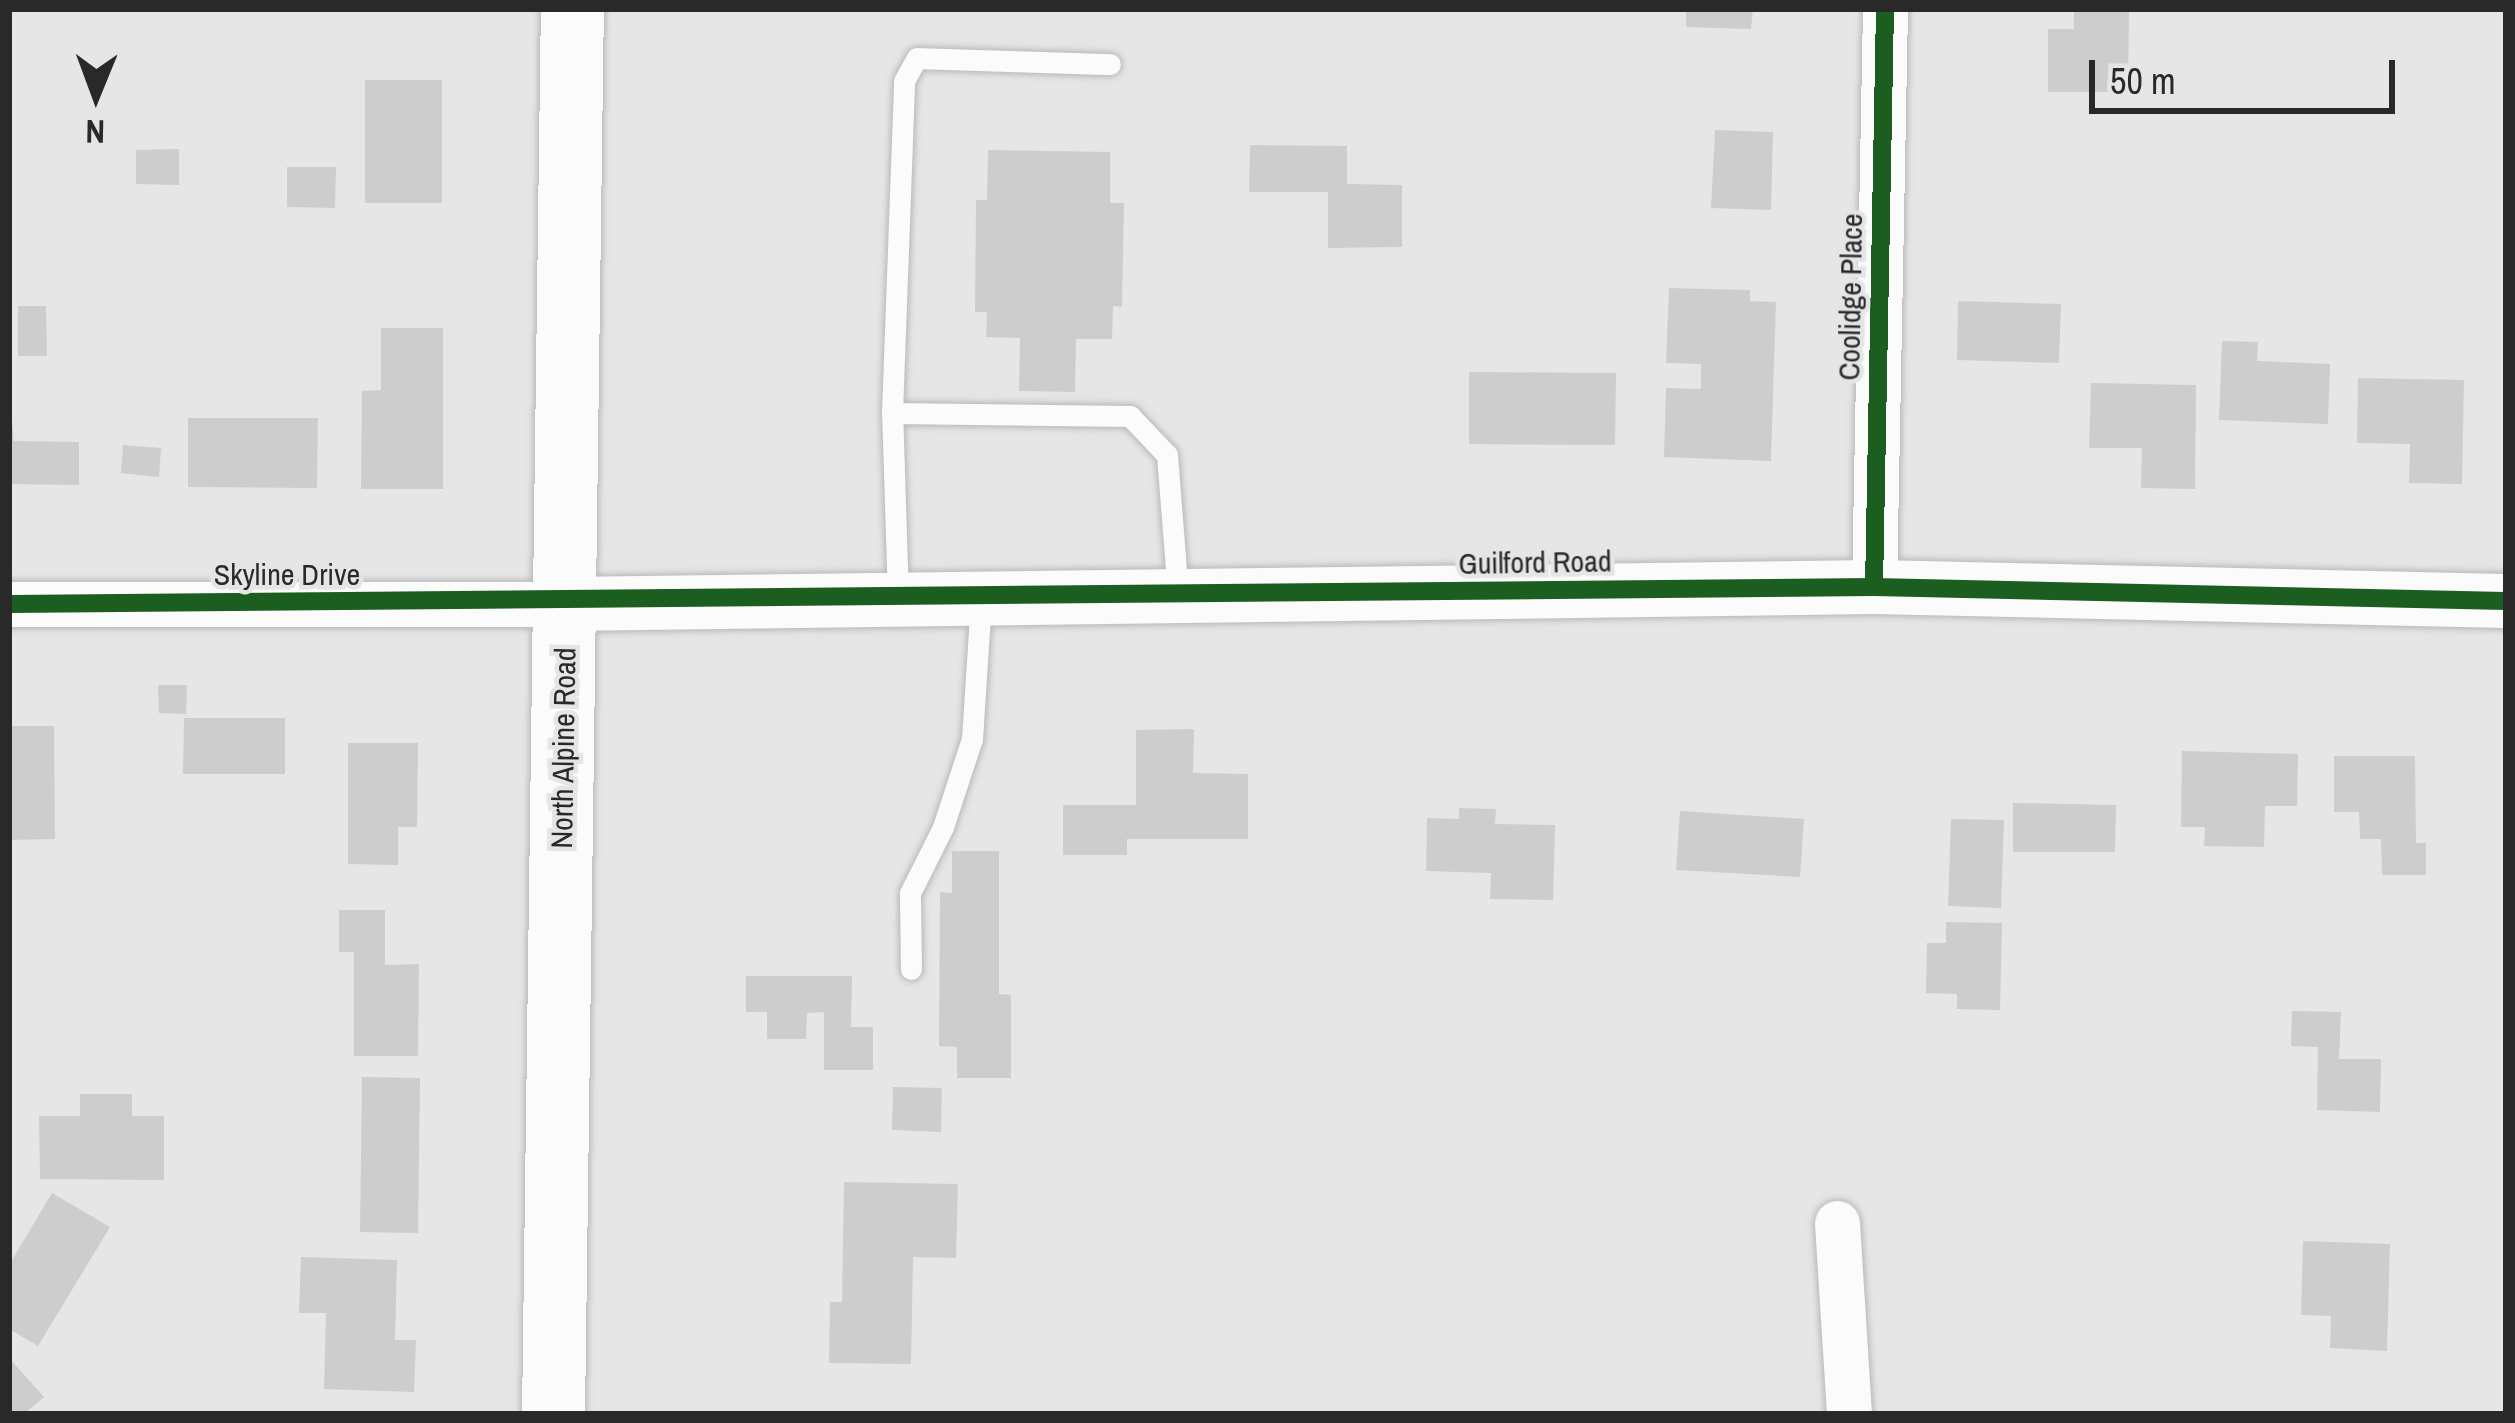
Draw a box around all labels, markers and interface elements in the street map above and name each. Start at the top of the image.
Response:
north arrow [36,36,156,156]
scale bar [2095,36,2401,110]
text: 50 m [2110,57,2176,105]
text: N [85,110,106,154]
street label: Coolidge Place [1831,213,1869,381]
street label: Guilford Road [1458,543,1612,581]
street label: Skyline Drive [214,556,360,592]
street label: North Alpine Road [543,647,583,849]

